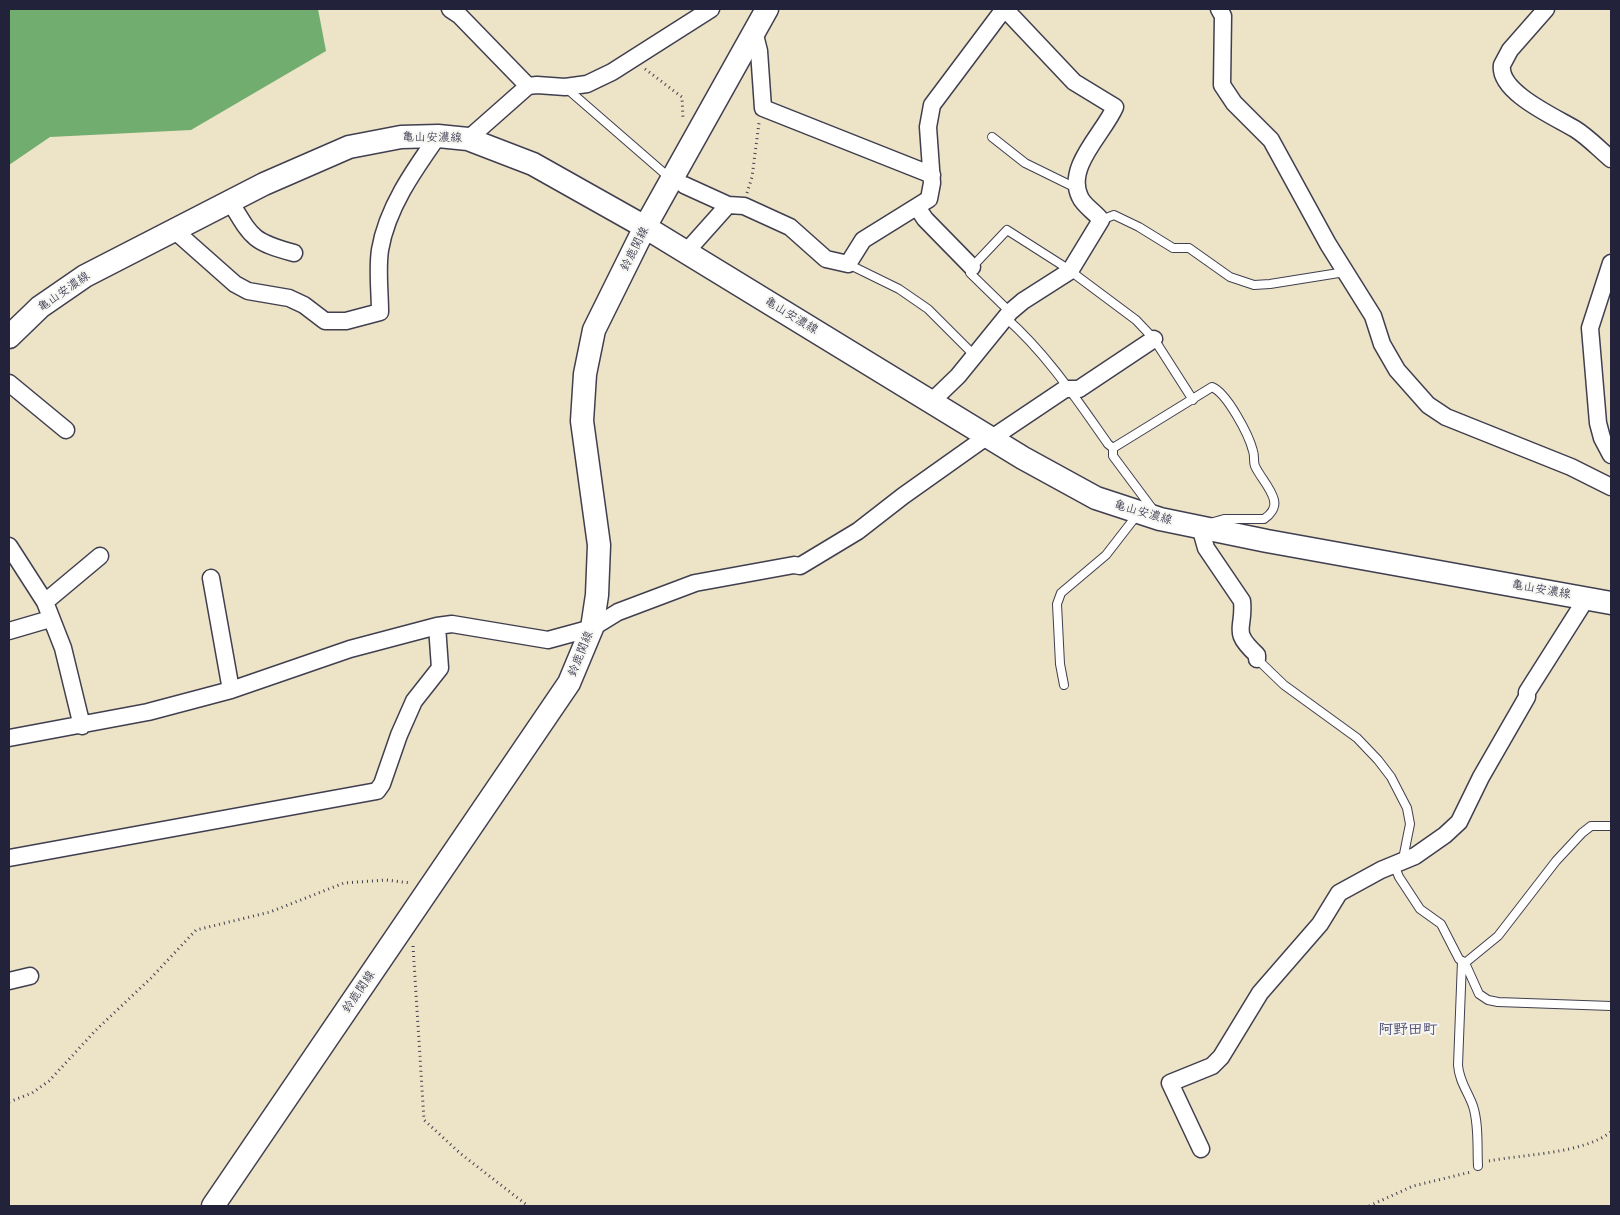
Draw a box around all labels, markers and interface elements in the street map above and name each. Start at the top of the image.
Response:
street label: 亀山安濃線 [402,130,462,146]
street label: 鈴鹿関線 [618,224,652,274]
street label: 亀山安濃線 [35,269,93,315]
street label: 亀山安濃線 [762,294,820,338]
street label: 亀山安濃線 [1112,498,1174,528]
street label: 亀山安濃線 [1510,578,1572,602]
street label: 鈴鹿関線 [565,629,597,679]
street label: 鈴鹿関線 [340,968,378,1016]
district label: 阿野田町 [1378,1021,1438,1039]

